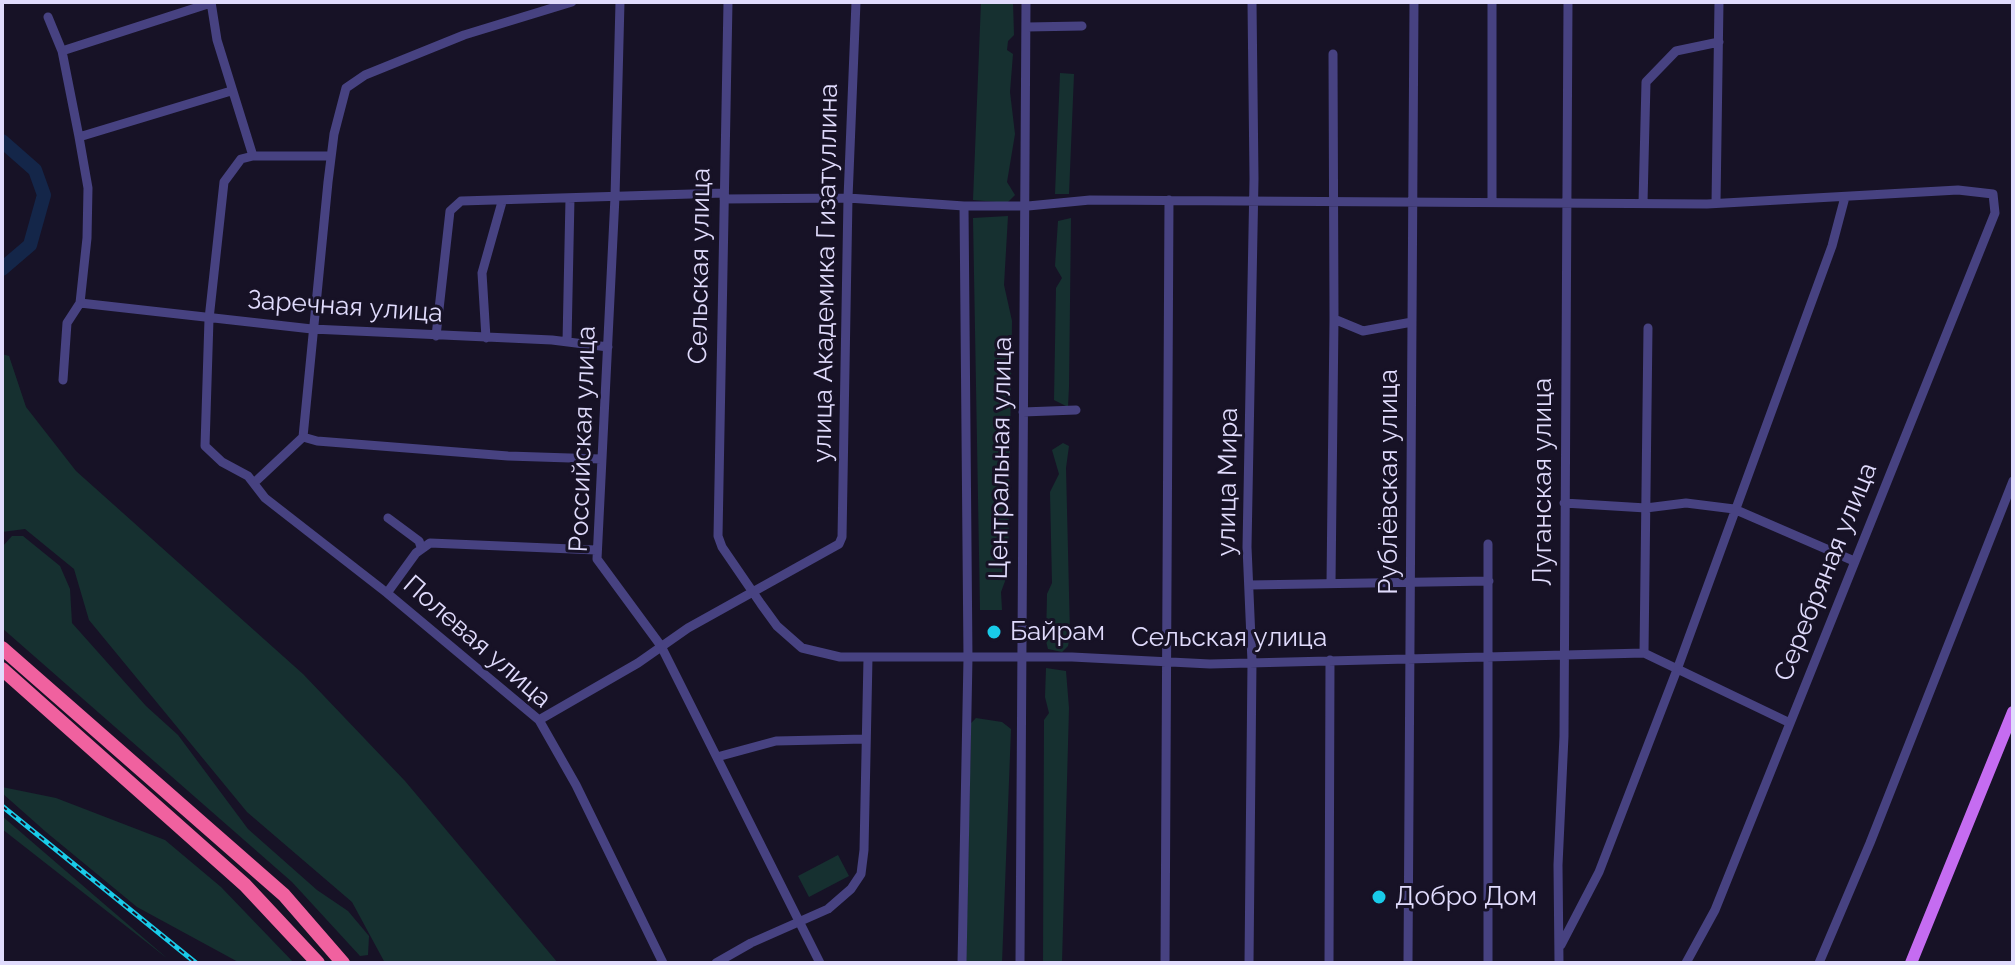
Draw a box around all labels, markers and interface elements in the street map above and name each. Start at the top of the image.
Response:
street label: улица Академика Гизатуллина [807,83,845,463]
street label: Сельская улица [683,168,717,364]
street label: Заречная улица [246,285,444,329]
street label: Российская улица [563,325,603,553]
street label: Центральная улица [983,336,1019,580]
street label: Рублёвская улица [1373,369,1405,595]
street label: Луганская улица [1527,378,1559,586]
street label: улица Мира [1211,407,1245,557]
street label: Серебряная улица [1768,458,1884,686]
street label: Полевая улица [397,569,557,715]
place label: Байрам [1010,616,1105,648]
street label: Сельская улица [1131,622,1327,654]
marker: Байрам [985,623,1003,641]
place label: Добро Дом [1395,881,1537,913]
marker: Добро Дом [1370,888,1388,906]

